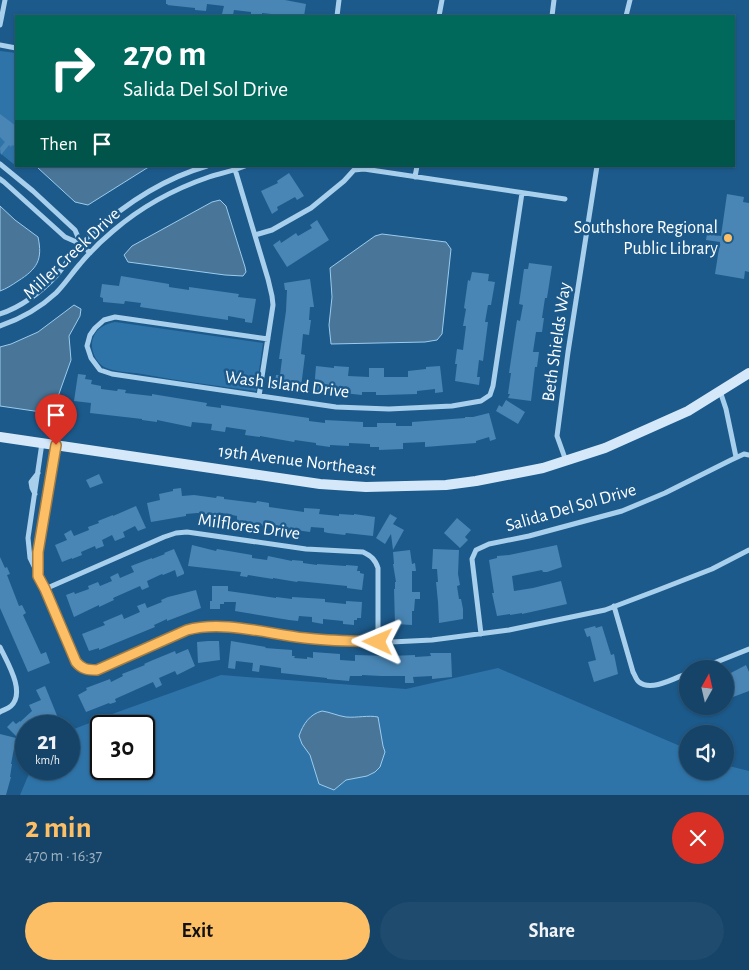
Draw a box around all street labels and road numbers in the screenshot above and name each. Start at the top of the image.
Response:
street label: Miller Creek Drive [20,205,124,303]
street label: Beth Shields Way [540,281,574,403]
street label: Wash Island Drive [224,368,350,402]
street label: 19th Avenue Northeast [217,442,377,480]
street label: Salida Del Sol Drive [504,481,638,535]
street label: Milflores Drive [197,511,301,543]

